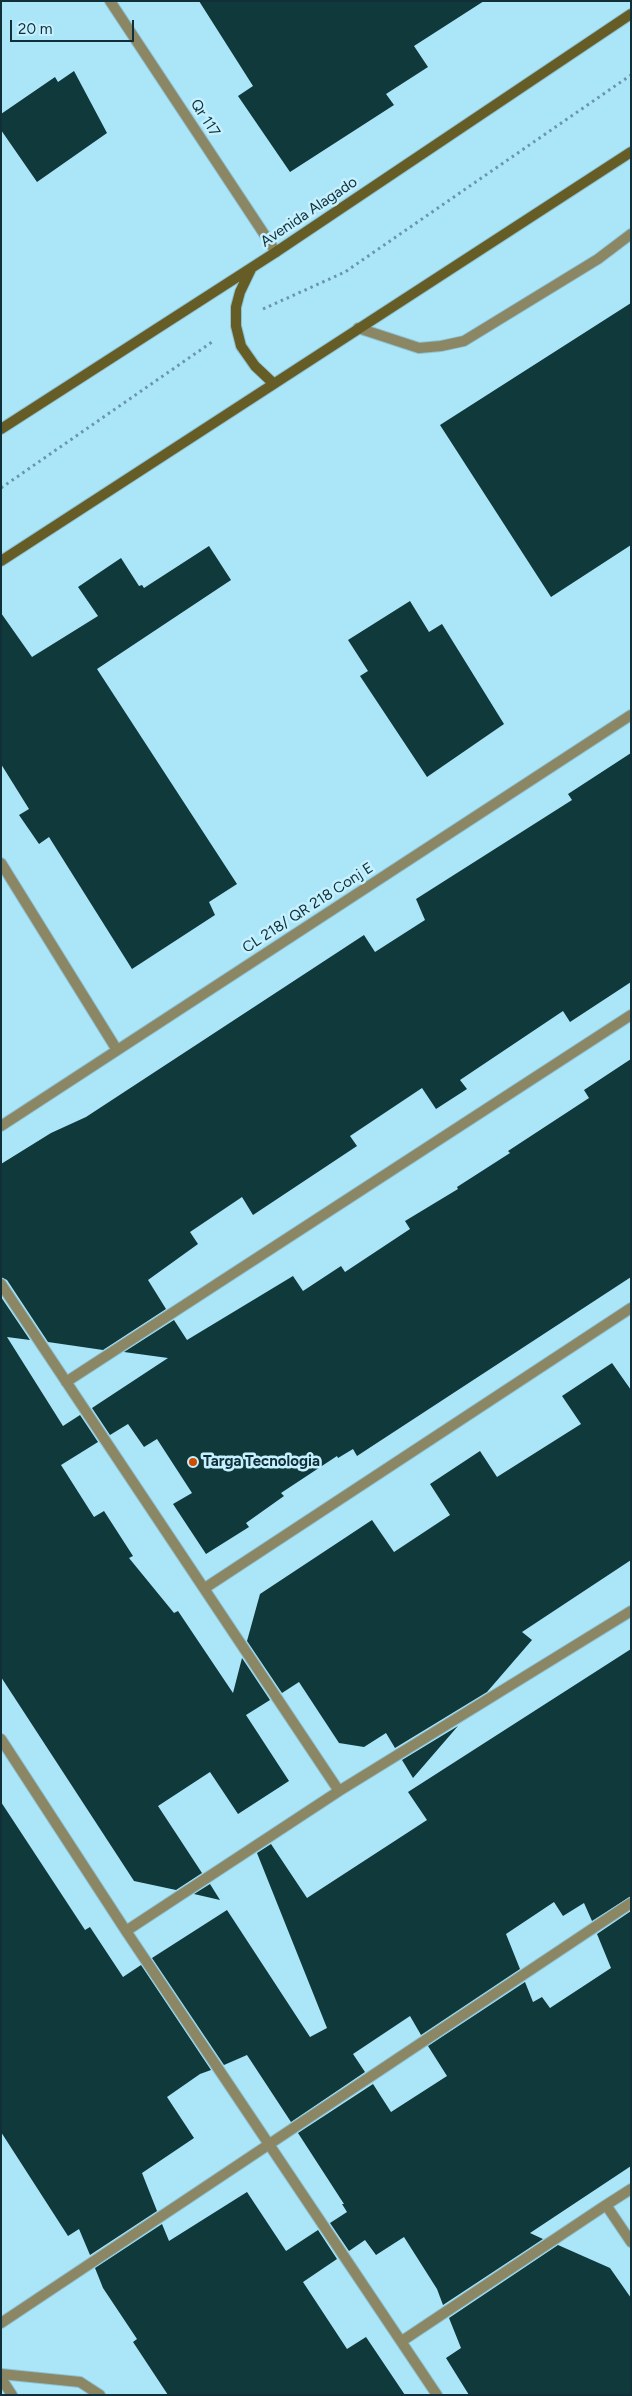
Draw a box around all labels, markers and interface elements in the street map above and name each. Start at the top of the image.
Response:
scale bar [12,10,136,42]
text: 20 m [18,20,52,38]
street label: Qr 117 [186,96,224,140]
street label: Avenida Alagado [257,173,361,251]
street label: CL 218/ QR 218 Conj E [239,859,377,957]
place label: Targa Tecnologia [203,1453,320,1471]
marker: Targa Tecnologia [187,1456,199,1468]

